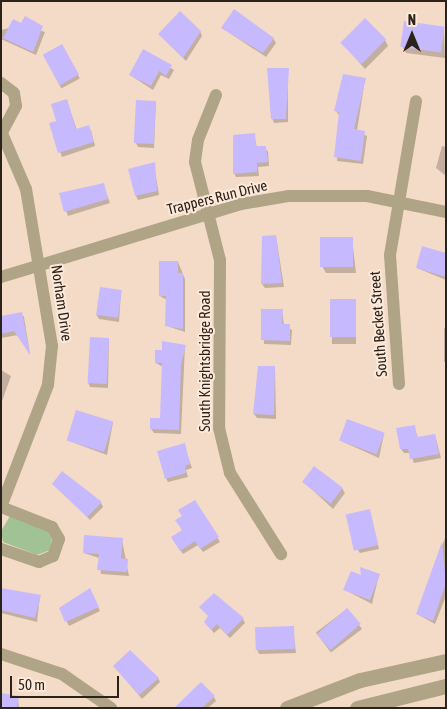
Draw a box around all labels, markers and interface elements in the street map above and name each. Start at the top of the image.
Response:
north arrow [387,10,437,60]
text: N [408,12,416,28]
street label: Trappers Run Drive [165,176,269,218]
street label: Norham Drive [48,264,76,342]
street label: South Becket Street [365,270,391,378]
street label: South Knightsbridge Road [196,290,214,432]
scale bar [12,666,121,698]
text: 50 m [18,676,45,693]

